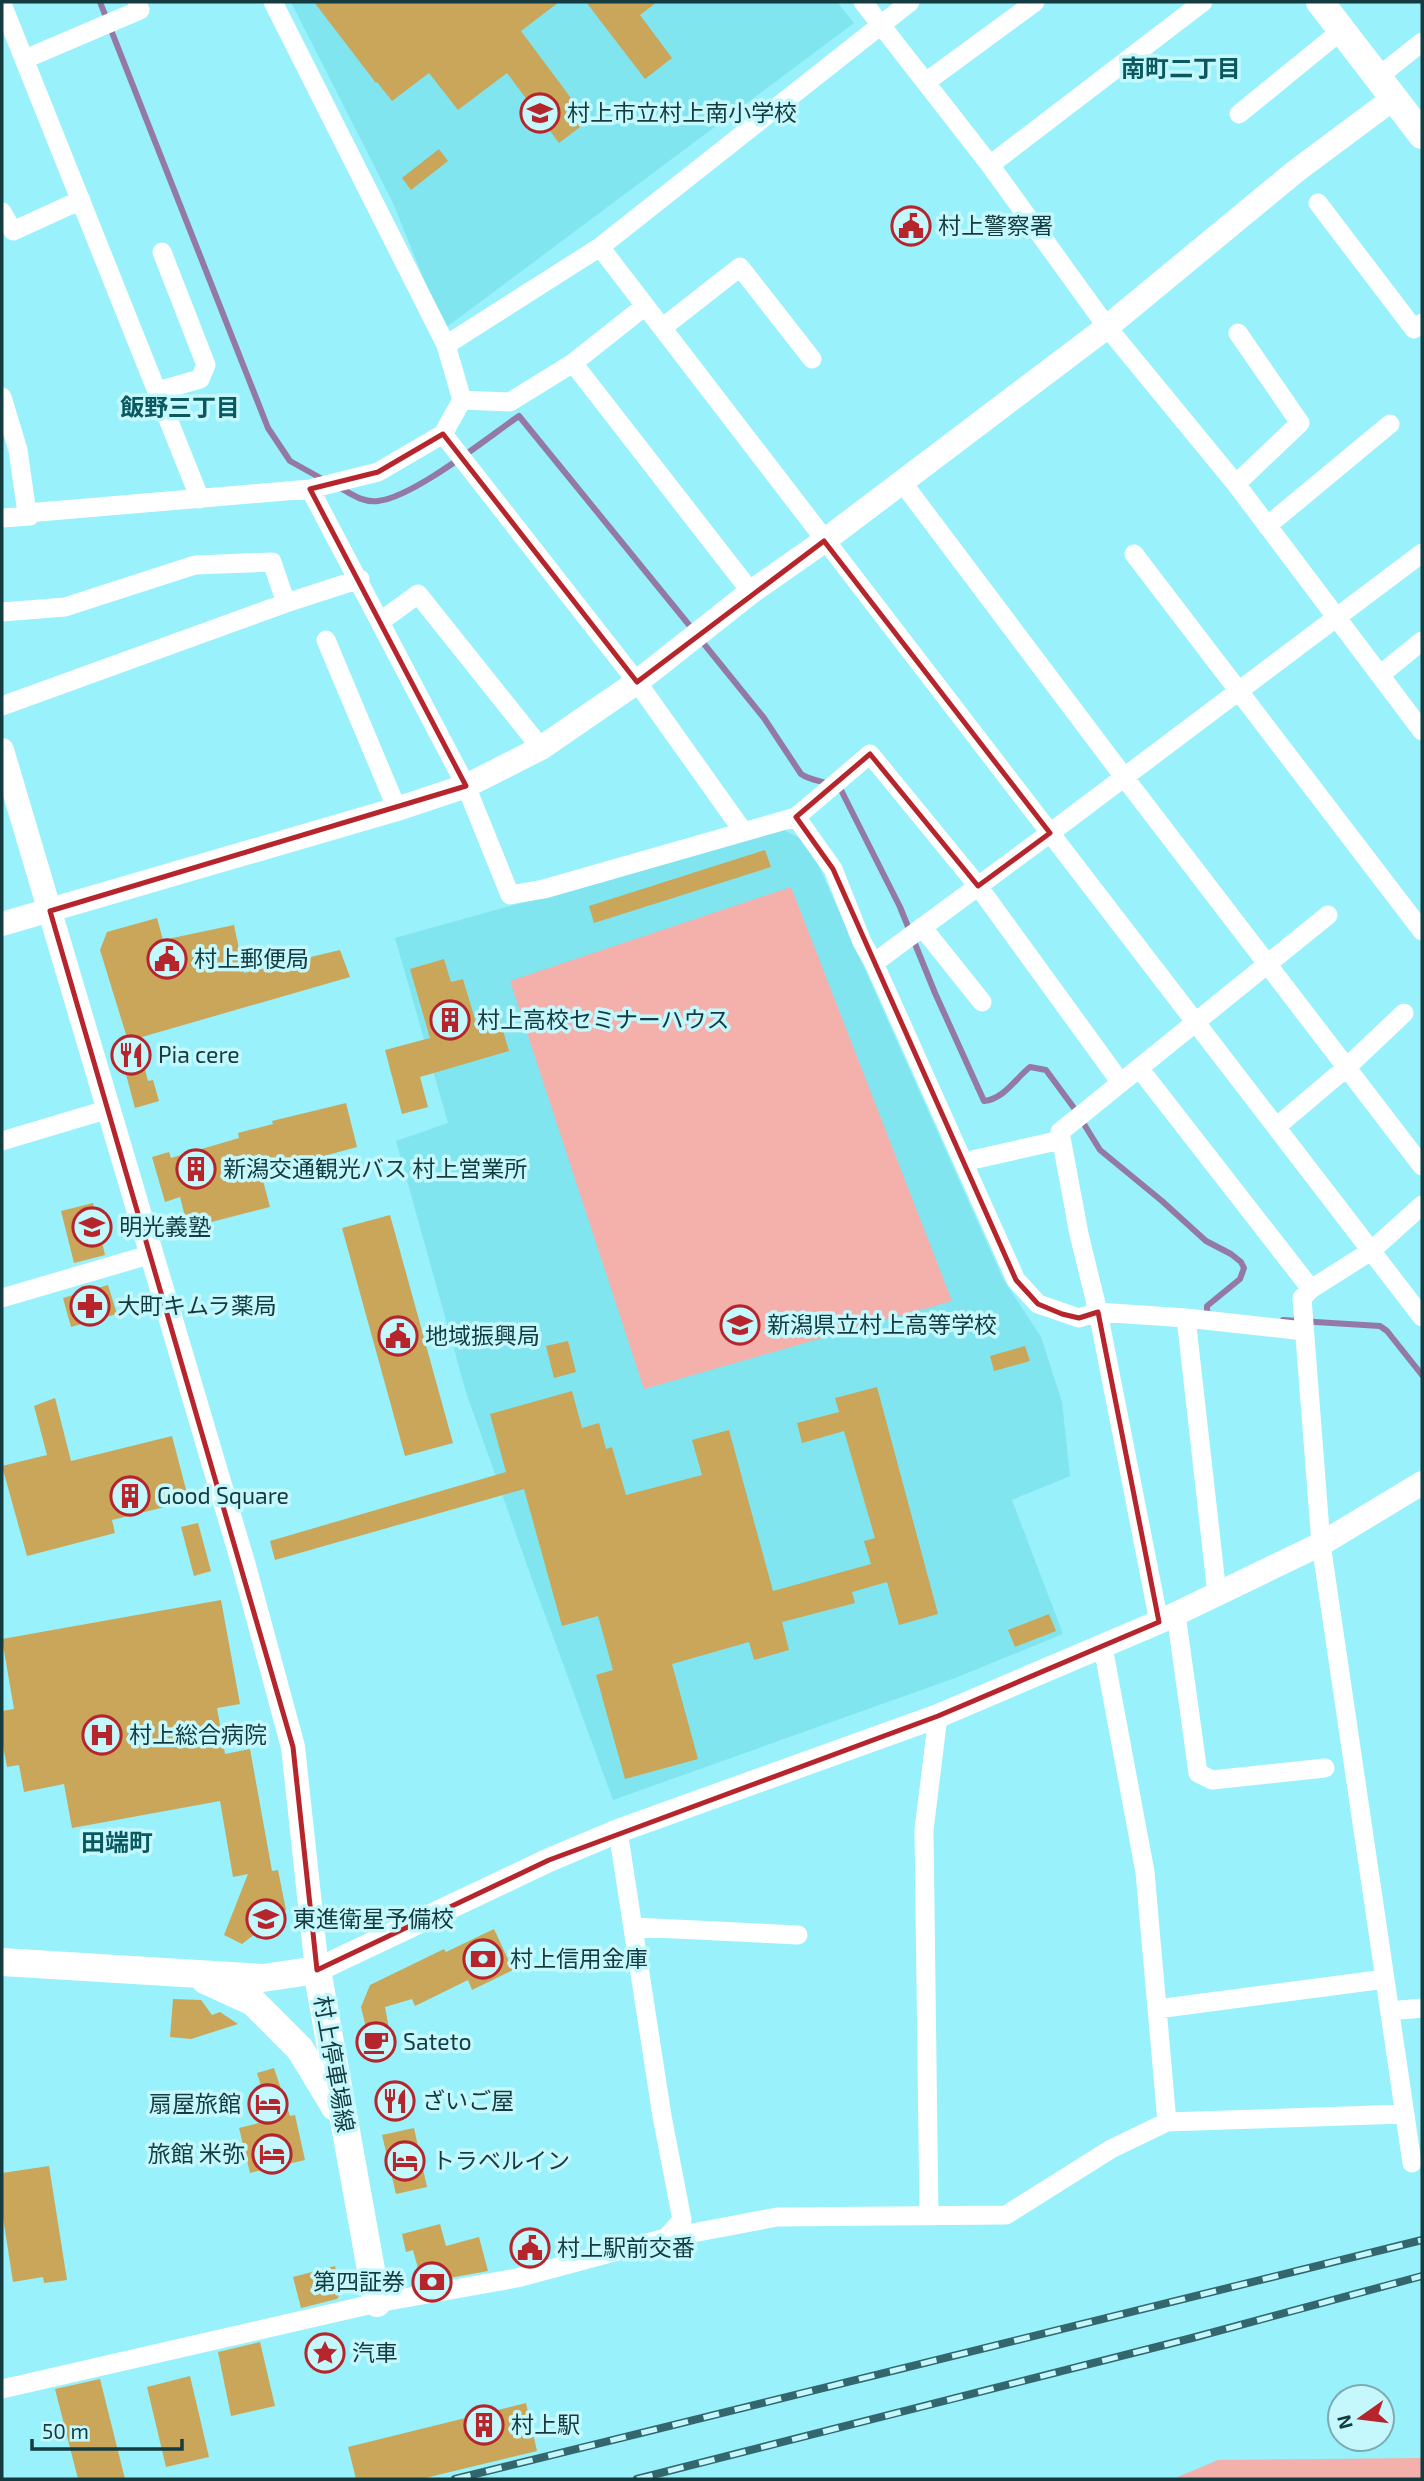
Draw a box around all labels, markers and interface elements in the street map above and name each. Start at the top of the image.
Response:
district label: 南町二丁目 [1121,53,1241,82]
school or university icon: 村上市立村上南小学校 [519,92,561,134]
place label: 村上市立村上南小学校 [567,98,797,126]
public building icon: 村上警察署 [890,205,932,247]
place label: 村上警察署 [938,211,1053,239]
district label: 飯野三丁目 [120,392,240,421]
public building icon: 村上郵便局 [146,938,188,980]
place label: 村上郵便局 [194,944,309,972]
building icon: 村上高校セミナーハウス [429,999,471,1041]
place label: 村上高校セミナーハウス [477,1005,730,1033]
restaurant icon: Pia cere [110,1034,152,1076]
place label: Pia cere [158,1040,240,1068]
building icon: 新潟交通観光バス 村上営業所 [175,1148,217,1190]
place label: 新潟交通観光バス 村上営業所 [223,1154,527,1182]
school or university icon: 明光義塾 [71,1206,113,1248]
place label: 明光義塾 [119,1212,211,1240]
pharmacy icon: 大町キムラ薬局 [69,1285,111,1327]
place label: 大町キムラ薬局 [117,1291,277,1319]
school or university icon: 新潟県立村上高等学校 [719,1304,761,1346]
place label: 新潟県立村上高等学校 [767,1310,997,1338]
public building icon: 地域振興局 [377,1315,419,1357]
place label: 地域振興局 [425,1321,540,1349]
building icon: Good Square [109,1475,151,1517]
place label: Good Square [157,1481,289,1509]
hospital icon: 村上総合病院 [81,1714,123,1756]
place label: 村上総合病院 [129,1720,267,1748]
district label: 田端町 [81,1827,153,1856]
school or university icon: 東進衛星予備校 [245,1898,287,1940]
place label: 東進衛星予備校 [293,1904,454,1932]
bank icon: 村上信用金庫 [462,1938,504,1980]
place label: 村上信用金庫 [510,1944,648,1972]
street label: 村上停車場線 [309,1993,361,2134]
cafe icon: Sateto [355,2021,397,2063]
place label: Sateto [403,2027,471,2055]
restaurant icon: ざいご屋 [374,2080,416,2122]
hotel icon: 扇屋旅館 [247,2083,289,2125]
place label: ざいご屋 [422,2086,514,2114]
place label: 扇屋旅館 [149,2089,241,2117]
hotel icon: 旅館 米弥 [251,2133,293,2175]
place label: 旅館 米弥 [148,2139,245,2167]
hotel icon: トラベルイン [384,2140,426,2182]
place label: トラベルイン [432,2146,570,2174]
public building icon: 村上駅前交番 [509,2227,551,2269]
place label: 村上駅前交番 [557,2233,695,2261]
bank icon: 第四証券 [411,2261,453,2303]
place label: 第四証券 [313,2267,405,2295]
place icon: 汽車 [304,2332,346,2374]
place label: 汽車 [352,2338,398,2366]
north arrow [1326,2383,1396,2453]
building icon: 村上駅 [463,2404,505,2446]
scale bar [32,2408,182,2452]
place label: 村上駅 [511,2410,580,2438]
text: N [1331,2413,1357,2432]
text: 50 m [42,2418,89,2443]

